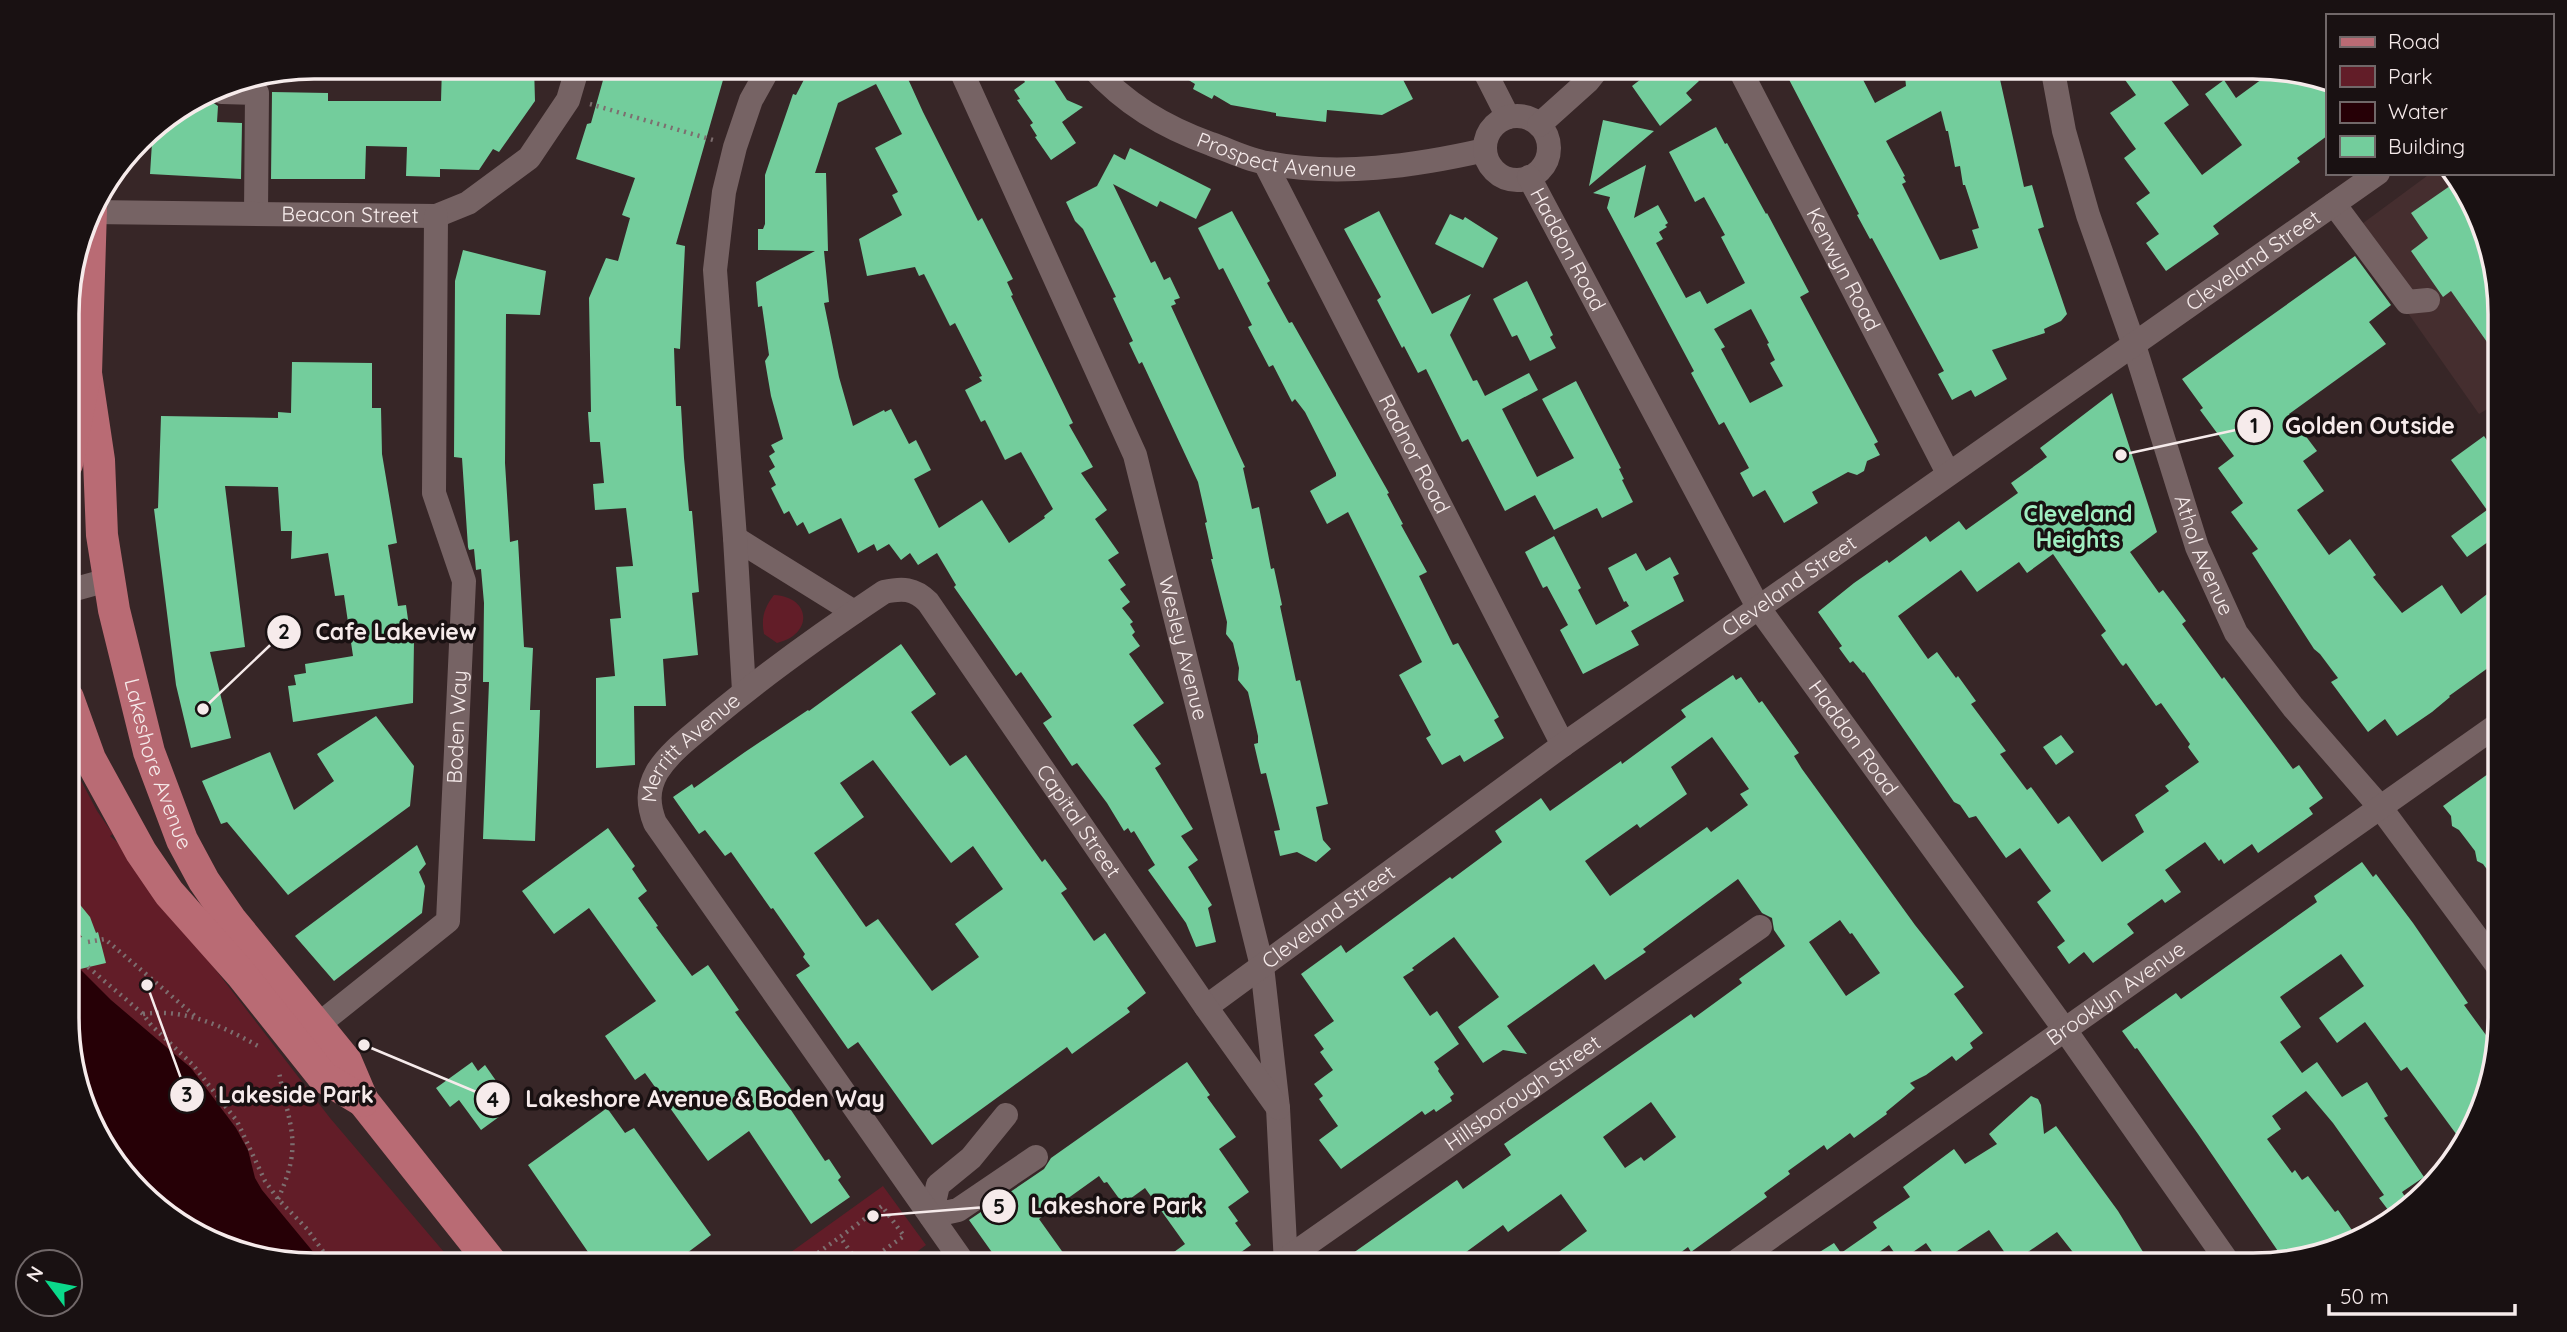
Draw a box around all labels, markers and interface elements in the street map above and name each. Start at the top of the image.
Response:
legend [2326,14,2553,175]
text: Road [2388,28,2440,54]
text: Park [2388,63,2432,89]
text: Water [2388,98,2448,124]
street label: Prospect Avenue [1193,126,1357,181]
text: Building [2388,133,2465,159]
street label: Haddon Road [1525,183,1612,315]
street label: Beacon Street [281,200,419,228]
street label: Kenwyn Road [1801,203,1887,335]
street label: Cleveland Street [2180,204,2325,316]
street label: Radnor Road [1374,390,1456,518]
callout: Golden Outside [2236,404,2469,448]
text: Golden Outside [2285,411,2455,440]
text: 1 [2250,412,2258,438]
street label: Athol Avenue [2170,491,2240,619]
district label: Cleveland Heights [2023,499,2133,554]
street label: Cleveland Street [1716,529,1861,642]
street label: Wesley Avenue [1154,573,1214,723]
callout: Cafe Lakeview [266,610,491,654]
text: Cafe Lakeview [315,617,477,646]
text: 2 [278,618,290,644]
street label: Boden Way [440,670,472,784]
street label: Haddon Road [1803,675,1904,800]
street label: Lakeshore Avenue [119,676,199,853]
street label: Merritt Avenue [635,687,745,804]
street label: Capital Street [1031,759,1127,882]
street label: Cleveland Street [1256,859,1400,974]
street label: Brooklyn Avenue [2041,935,2190,1051]
street label: Hillsborough Street [1439,1029,1605,1156]
callout: Lakeside Park [170,1073,388,1117]
callout: Lakeshore Avenue & Boden Way [476,1077,898,1121]
text: Lakeside Park [218,1080,374,1109]
text: 3 [181,1081,193,1107]
text: Lakeshore Avenue & Boden Way [525,1084,885,1113]
text: 4 [487,1086,499,1112]
callout: Lakeshore Park [981,1184,1218,1228]
text: Lakeshore Park [1030,1191,1204,1220]
text: 5 [993,1193,1005,1219]
north arrow [14,1248,84,1318]
text: N [21,1262,48,1286]
scale bar [2329,1272,2514,1316]
text: 50 m [2340,1283,2389,1309]

